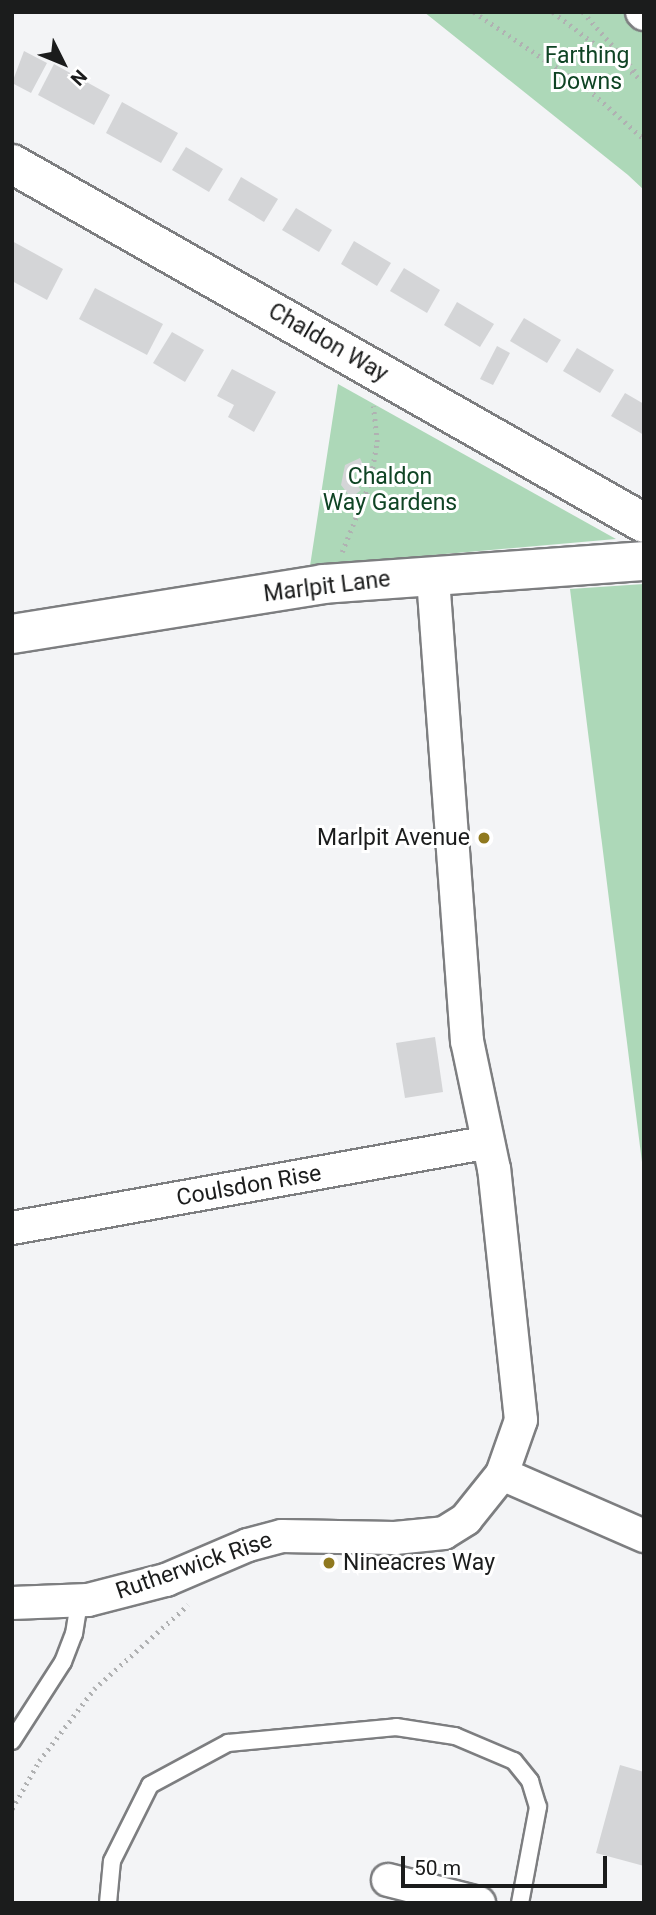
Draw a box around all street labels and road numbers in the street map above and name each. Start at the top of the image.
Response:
street label: Chaldon Way [263,298,393,388]
street label: Marlpit Lane [262,566,392,608]
street label: Coulsdon Rise [174,1160,324,1212]
street label: Rutherwick Rise [112,1526,276,1606]

